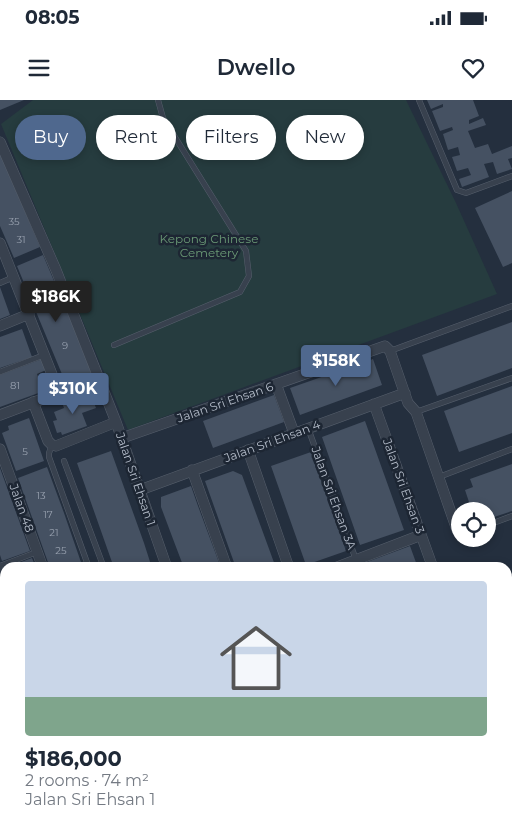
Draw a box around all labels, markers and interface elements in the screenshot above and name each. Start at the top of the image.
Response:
text: 08:05 [25,6,80,29]
icon: menu [25,54,53,82]
text: Dwello [217,54,295,81]
icon: heart [459,54,487,82]
chip: Buy [15,115,86,160]
chip: Rent [96,115,176,160]
chip: Filters [186,115,276,160]
chip: New [286,115,364,160]
house number: 35 [8,215,20,228]
park label: Kepong Chinese Cemetery [160,231,258,260]
house number: 31 [16,233,26,246]
pin: $186K [21,280,91,323]
text: $186K [32,287,80,306]
house number: 9 [62,339,68,352]
pin: $158K [301,344,371,387]
text: $158K [312,351,360,370]
pin: $310K [38,372,108,415]
house number: 81 [10,379,20,392]
text: $310K [49,379,97,398]
street label: Jalan Sri Ehsan 6 [174,379,275,426]
street label: Jalan Sri Ehsan 4 [221,417,322,466]
street label: Jalan Sri Ehsan 1 [113,429,159,528]
street label: Jalan Sri Ehsan 3 [379,435,428,536]
street label: Jalan Sri Ehsan 3A [308,443,360,552]
house number: 5 [22,445,28,458]
street label: Jalan 48 [6,481,38,535]
house number: 13 [36,489,46,502]
map controls [451,502,496,547]
button: locate [451,502,496,547]
house number: 17 [43,508,53,521]
house number: 21 [49,526,59,539]
house number: 25 [55,544,67,557]
icon: home [211,613,301,703]
text: $186,000 [25,746,122,771]
text: 2 rooms · 74 m² [25,771,149,790]
text: Jalan Sri Ehsan 1 [25,790,155,809]

